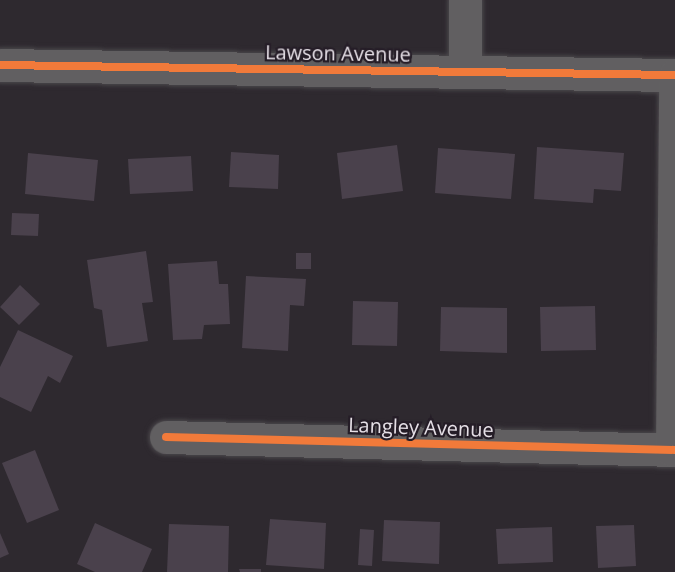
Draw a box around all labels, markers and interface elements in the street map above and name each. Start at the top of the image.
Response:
street label: Lawson Avenue [265,40,411,66]
street label: Langley Avenue [348,412,494,442]

